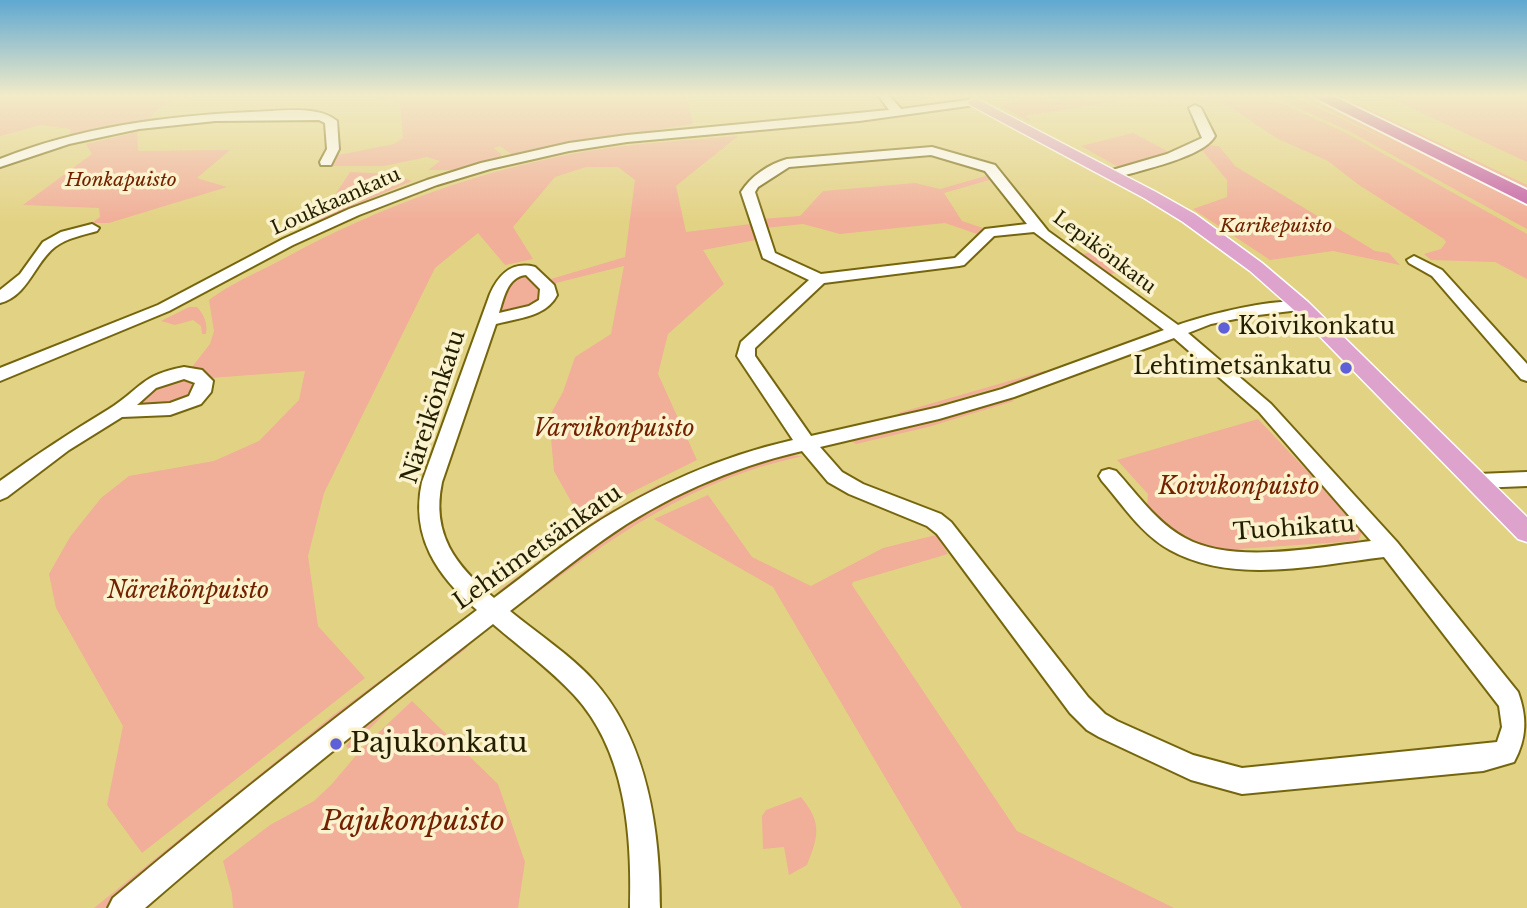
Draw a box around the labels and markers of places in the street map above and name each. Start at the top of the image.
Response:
place label: Koivikonkatu [1238,314,1395,342]
marker: Koivikonkatu [1216,320,1232,336]
place label: Lehtimetsänkatu [1133,354,1332,382]
marker: Lehtimetsänkatu [1338,360,1354,376]
place label: Pajukonkatu [350,727,528,761]
marker: Pajukonkatu [328,736,344,752]

